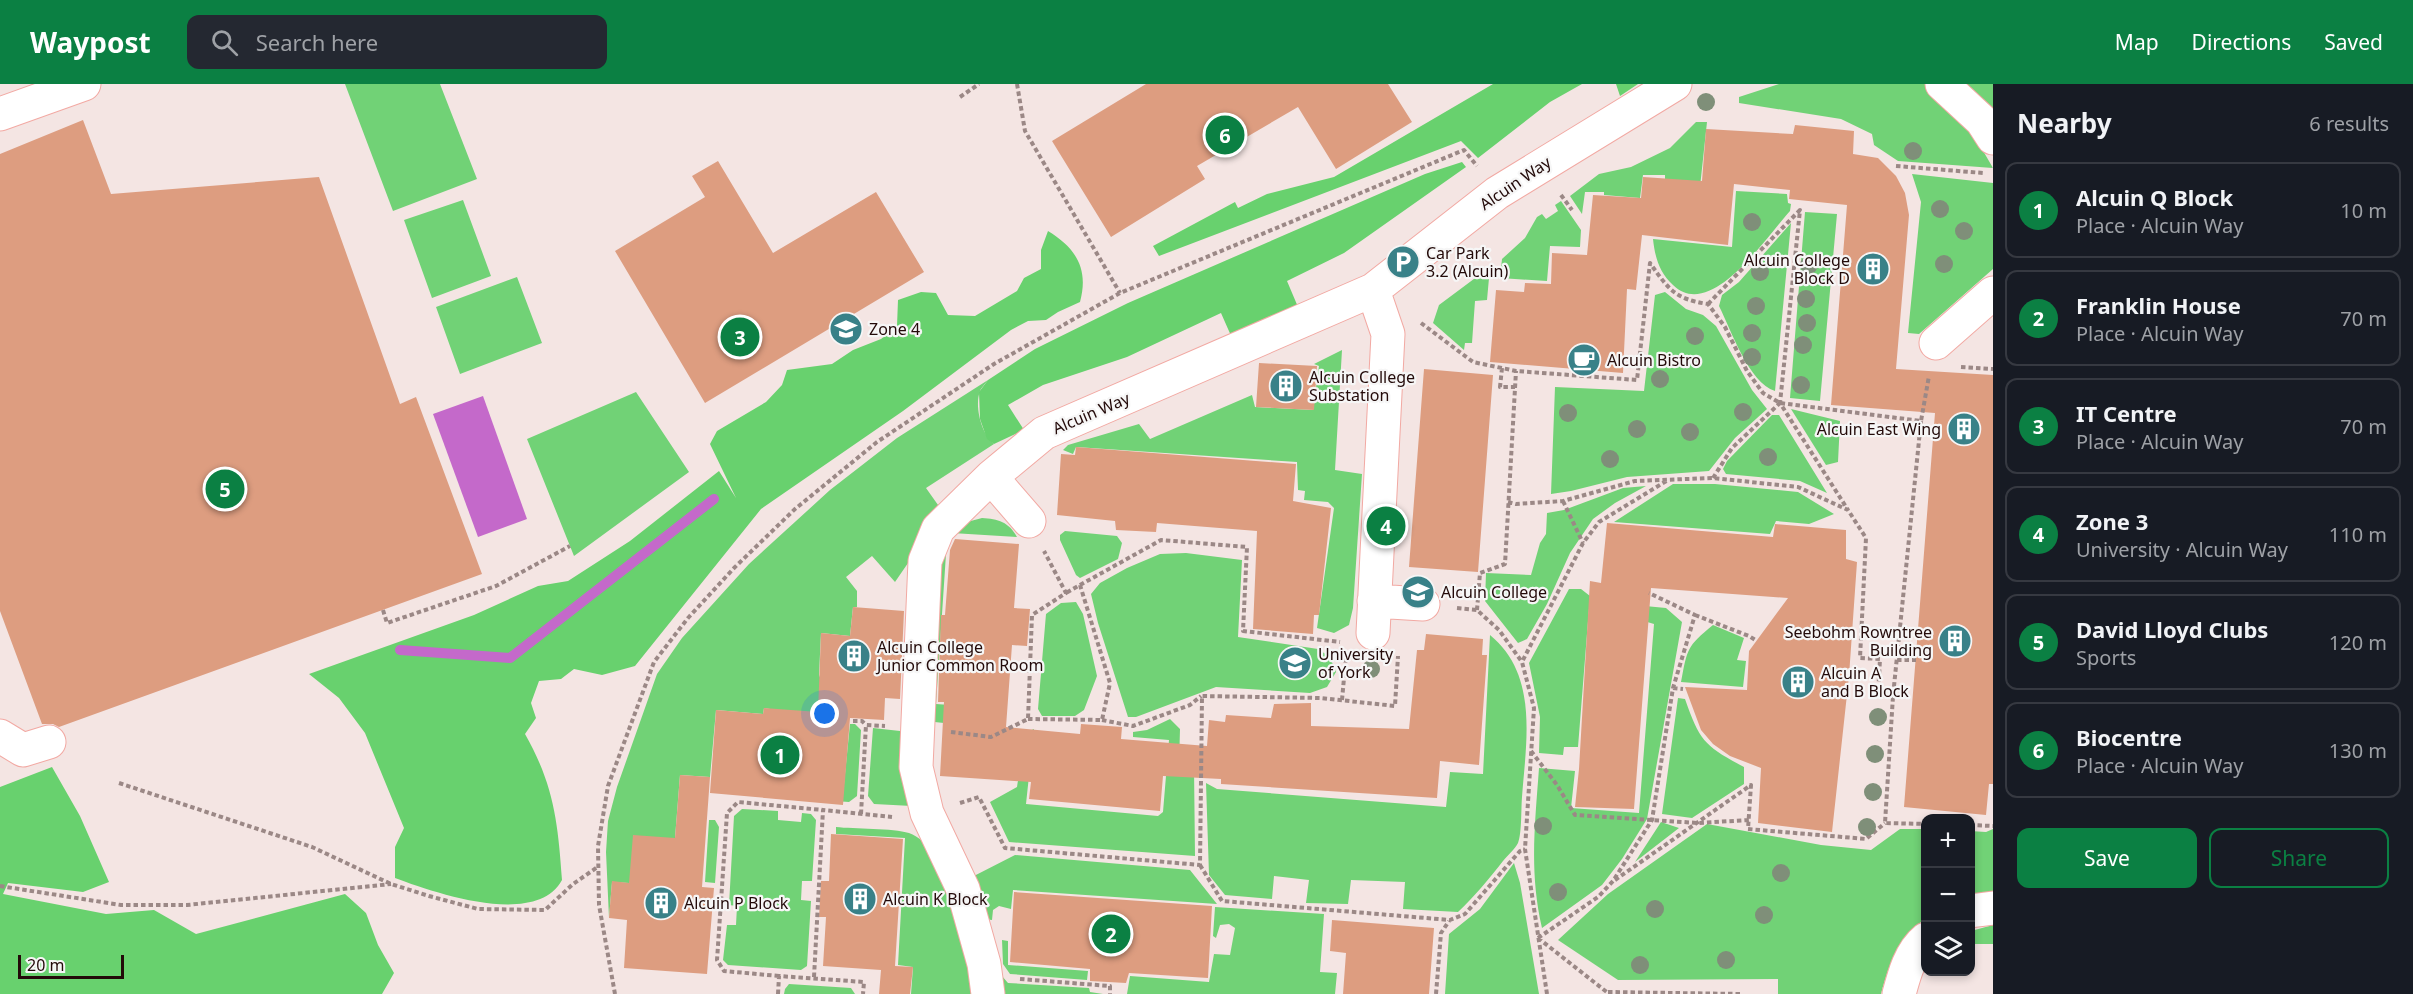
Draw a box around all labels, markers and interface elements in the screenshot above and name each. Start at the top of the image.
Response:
search box [187,15,607,69]
text: Waypost [30,23,151,61]
icon: search [208,26,241,59]
text: Search here [256,27,378,57]
text: Map [2115,28,2159,56]
text: Directions [2192,28,2291,56]
text: Saved [2324,28,2383,56]
text: Nearby [2017,105,2112,141]
text: 6 results [2309,110,2389,137]
pin: 6 [1206,112,1244,158]
street label: Alcuin Way [1475,151,1556,215]
text: Alcuin Q Block [2076,182,2233,212]
text: 1 [2033,197,2044,224]
text: 10 m [2340,197,2387,224]
text: Place · Alcuin Way [2076,212,2243,239]
place label: Car Park 3.2 (Alcuin) [1426,242,1508,282]
parking icon: Car Park 3.2 (Alcuin) [1385,244,1421,280]
place label: Alcuin College Block D [1744,249,1850,289]
building icon: Alcuin College Block D [1855,251,1891,287]
text: Franklin House [2076,290,2241,320]
text: 2 [2033,305,2044,332]
text: 70 m [2340,305,2387,332]
school or university icon: Zone 4 [828,311,864,347]
pin: 3 [720,314,760,360]
place label: Zone 4 [869,318,920,340]
text: Place · Alcuin Way [2076,320,2243,347]
cafe icon: Alcuin Bistro [1566,342,1602,378]
place label: Alcuin Bistro [1607,349,1701,371]
place label: Alcuin College Substation [1309,366,1415,406]
building icon: Alcuin College Substation [1268,368,1304,404]
street label: Alcuin Way [1049,387,1134,439]
text: IT Centre [2076,398,2177,428]
building icon: Alcuin East Wing [1946,411,1982,447]
text: 3 [2033,413,2044,440]
text: 70 m [2340,413,2387,440]
place label: Alcuin East Wing [1817,418,1941,440]
text: Place · Alcuin Way [2076,428,2243,455]
pin: 5 [206,466,244,512]
pin: 4 [1366,504,1406,548]
text: Zone 3 [2076,506,2148,536]
text: 4 [2033,521,2044,548]
text: 110 m [2329,521,2387,548]
text: University · Alcuin Way [2076,536,2288,563]
school or university icon: Alcuin College [1400,574,1436,610]
place label: Alcuin College [1441,581,1547,603]
text: David Lloyd Clubs [2076,614,2268,644]
place label: Seebohm Rowntree Building [1785,621,1932,661]
building icon: Seebohm Rowntree Building [1937,623,1973,659]
text: 5 [2033,629,2044,656]
text: 120 m [2329,629,2387,656]
place label: Alcuin College Junior Common Room [875,636,1043,676]
building icon: Alcuin College Junior Common Room [836,638,872,674]
place label: University of York [1318,643,1394,683]
text: Sports [2076,644,2136,671]
school or university icon: University of York [1277,645,1313,681]
place label: Alcuin A and B Block [1821,662,1909,702]
building icon: Alcuin A and B Block [1780,664,1816,700]
your location [810,699,839,728]
text: Biocentre [2076,722,2182,752]
pin: 1 [760,732,800,778]
text: 6 [2033,737,2044,764]
text: 130 m [2329,737,2387,764]
text: Place · Alcuin Way [2076,752,2243,779]
map controls [1921,814,1975,976]
button: + [1921,814,1975,868]
button: Save [2017,828,2197,888]
button: Share [2209,828,2389,888]
button: − [1921,868,1975,922]
building icon: Alcuin K Block [842,881,878,917]
building icon: Alcuin P Block [643,885,679,921]
place label: Alcuin K Block [883,888,988,910]
place label: Alcuin P Block [684,892,789,914]
pin: 2 [1092,912,1130,956]
button: layers [1921,922,1975,976]
scale bar [18,952,124,980]
text: 20 m [27,954,64,976]

